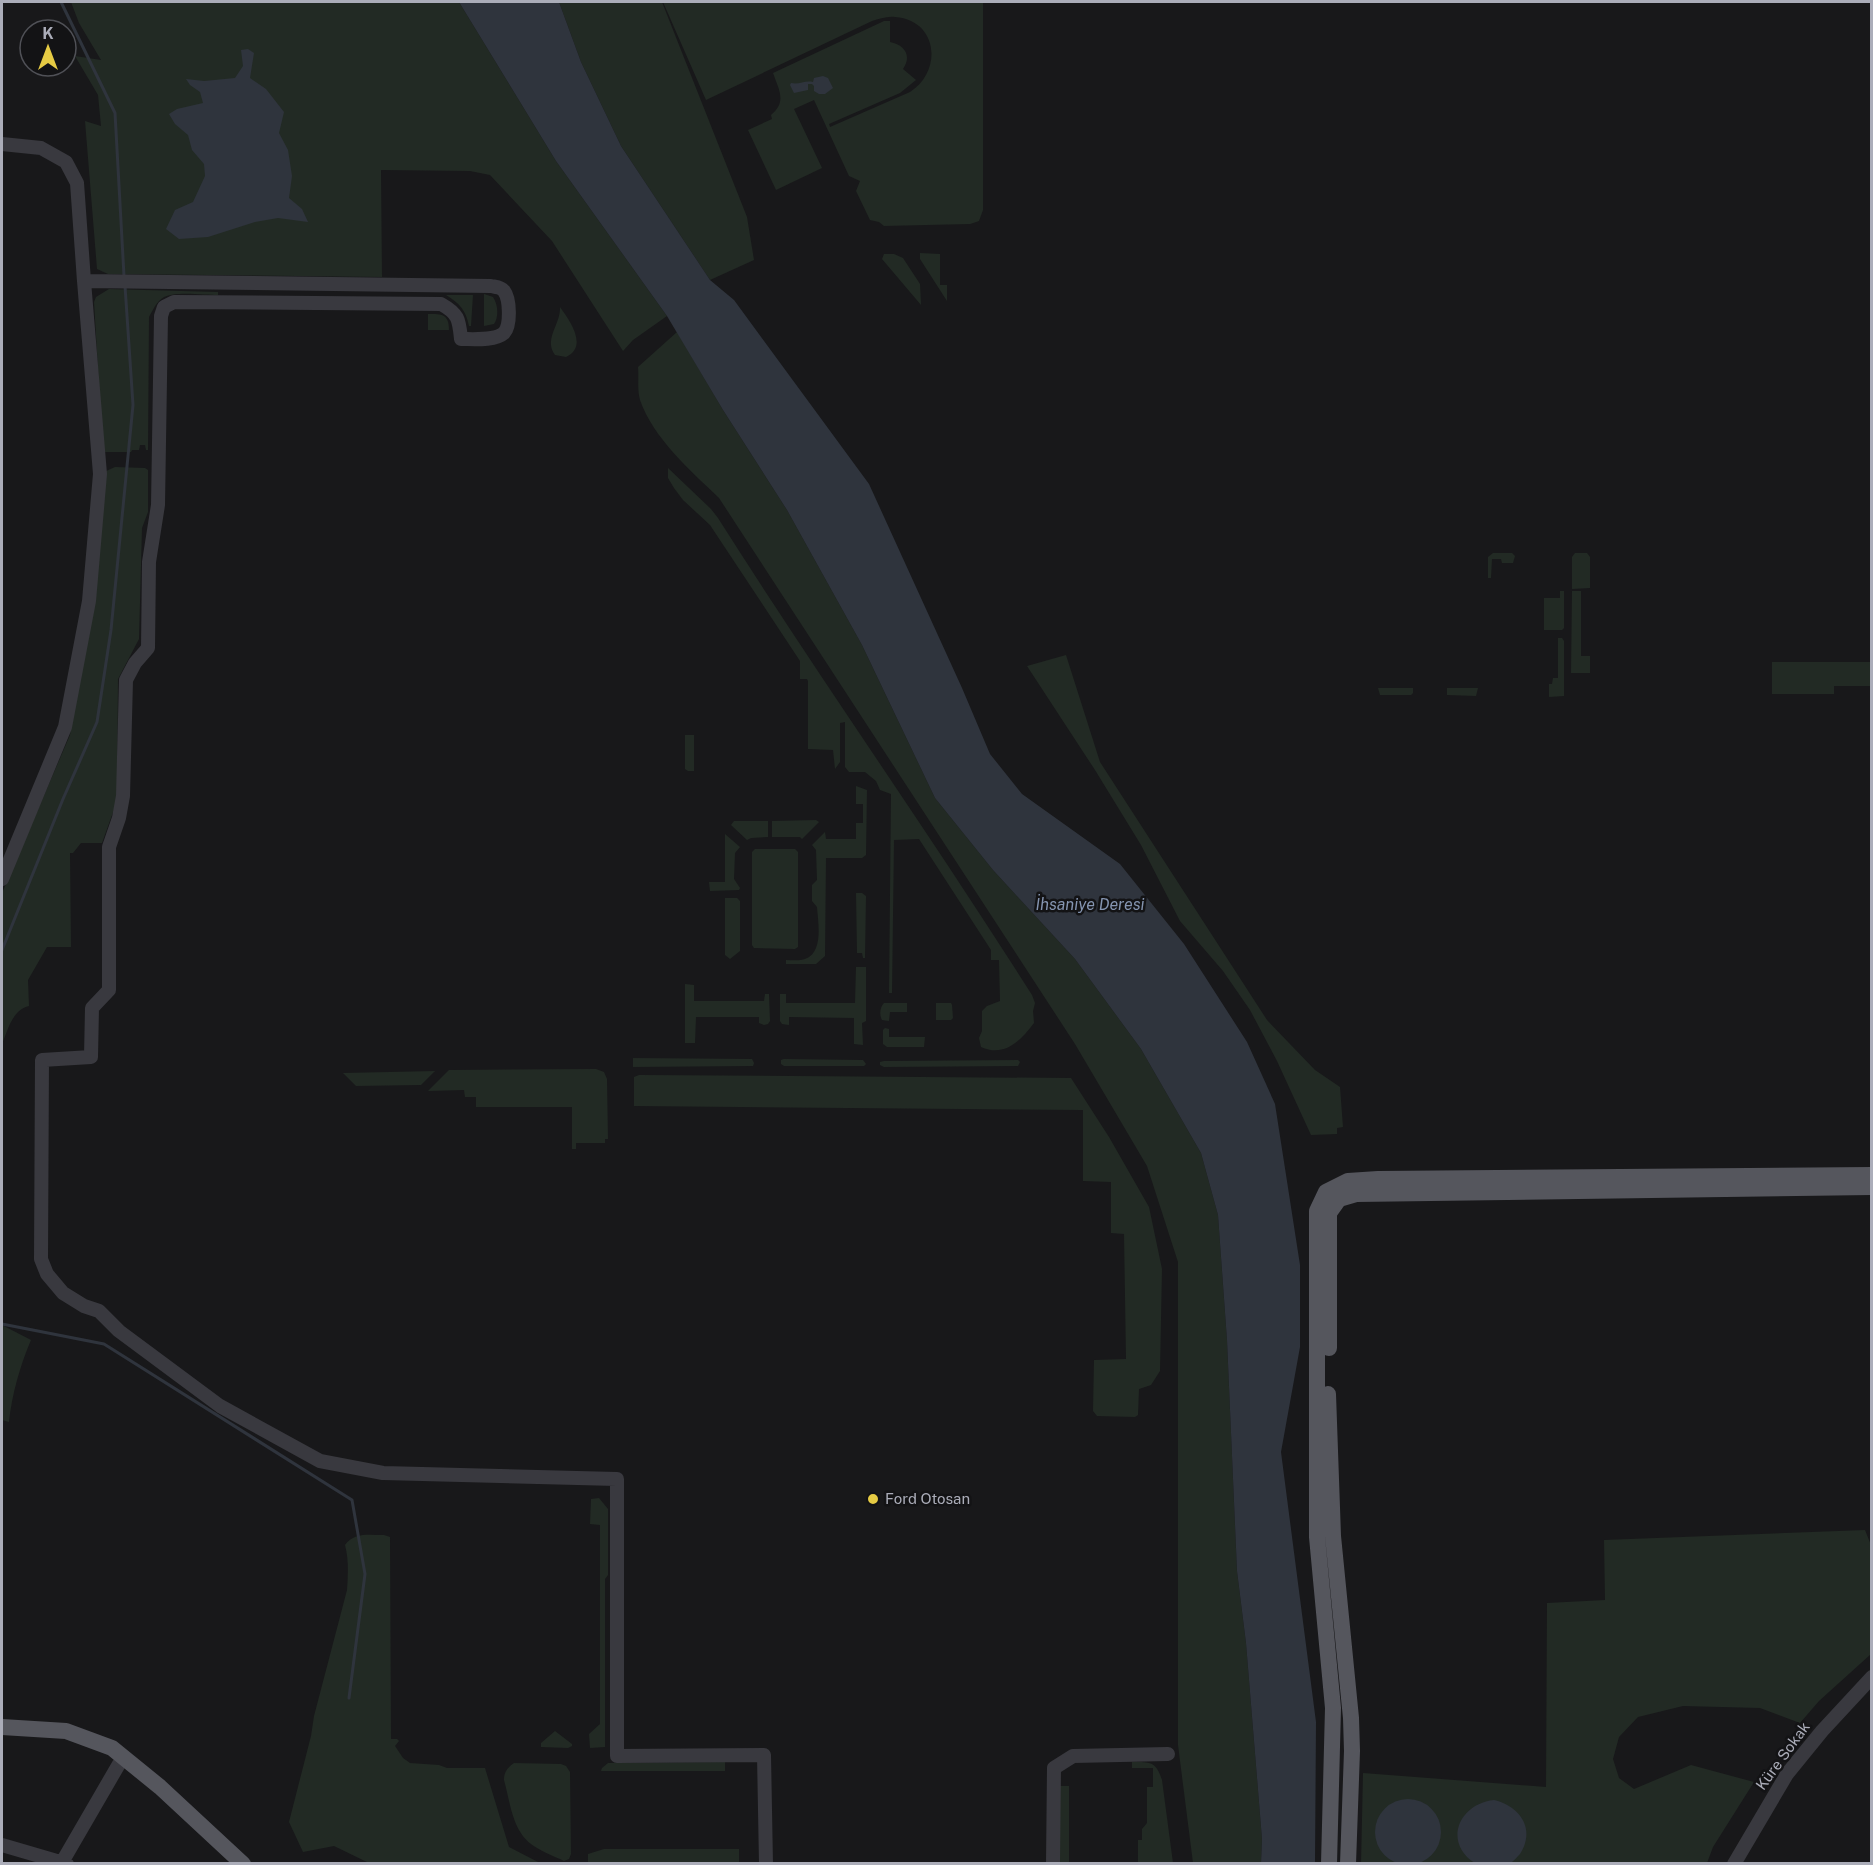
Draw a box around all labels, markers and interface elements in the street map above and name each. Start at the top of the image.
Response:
north arrow [18,18,78,78]
text: K [42,24,54,43]
water label: İhsaniye Deresi [1036,894,1145,914]
place label: Ford Otosan [885,1490,970,1507]
marker: Ford Otosan [866,1492,880,1506]
street label: Küre Sokak [1752,1718,1813,1793]

